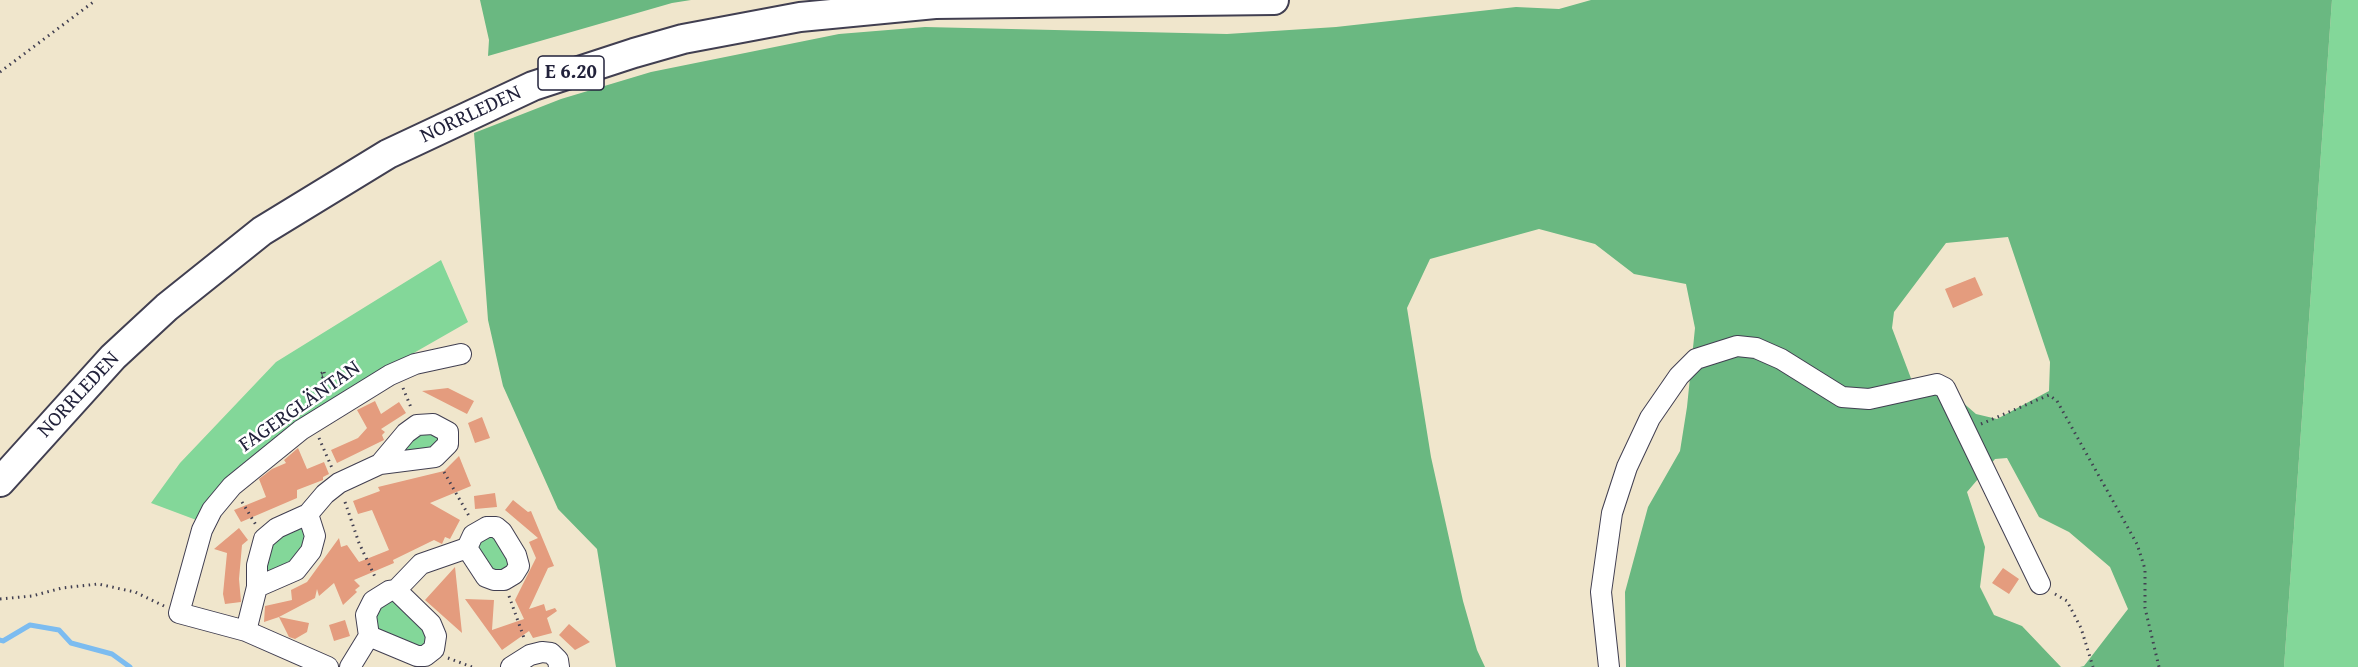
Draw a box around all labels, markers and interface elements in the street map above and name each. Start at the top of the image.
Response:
road number: E 6.20 [538,56,604,90]
street label: NORRLEDEN [416,81,526,149]
street label: NORRLEDEN [33,347,125,443]
street label: FAGERGLÄNTAN [234,356,366,458]

